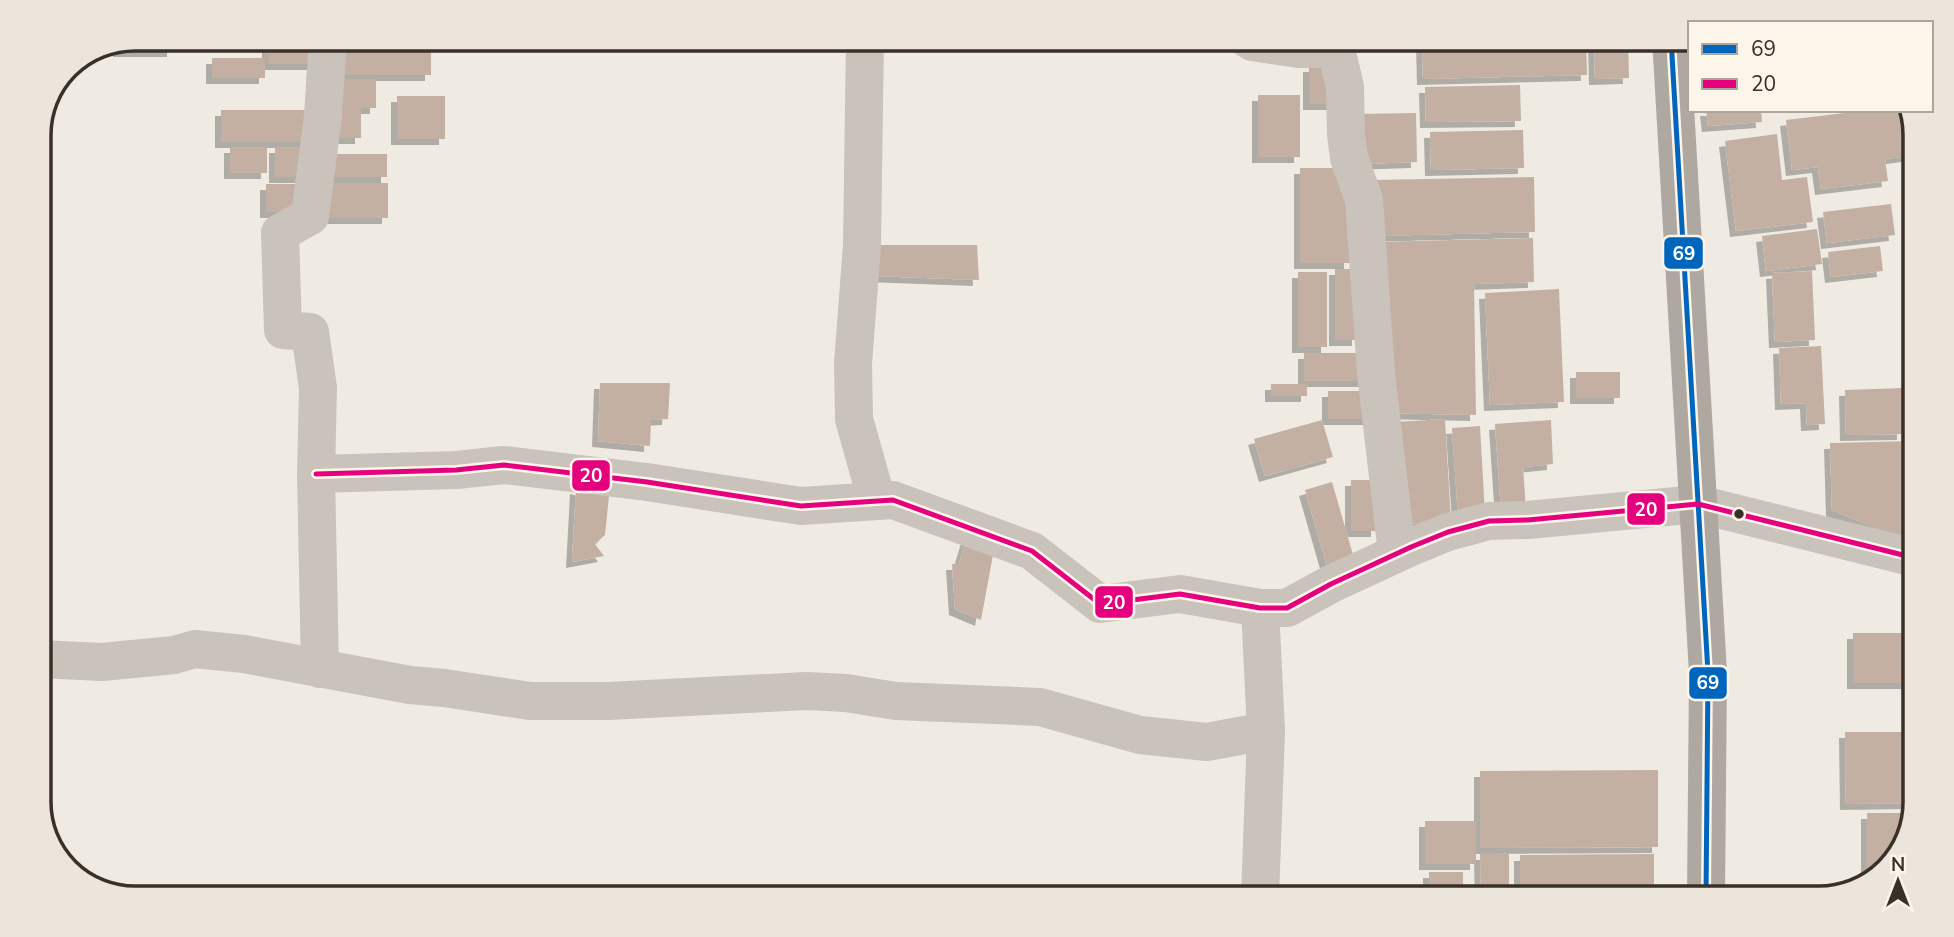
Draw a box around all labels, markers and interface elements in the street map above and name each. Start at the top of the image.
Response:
legend [1688,21,1933,112]
text: 69 [1751,35,1776,63]
text: 20 [1751,70,1776,98]
line badge: 69 [1663,236,1704,270]
text: 69 [1673,241,1695,267]
line badge: 20 [571,459,611,492]
text: 20 [580,463,602,489]
line badge: 20 [1626,492,1666,526]
text: 20 [1635,497,1657,523]
unlabelled marker [1732,507,1746,521]
line badge: 20 [1094,585,1134,619]
text: 20 [1103,590,1125,616]
line badge: 69 [1688,666,1728,700]
text: 69 [1697,670,1719,696]
north arrow [1863,846,1933,916]
text: N [1891,852,1905,878]

